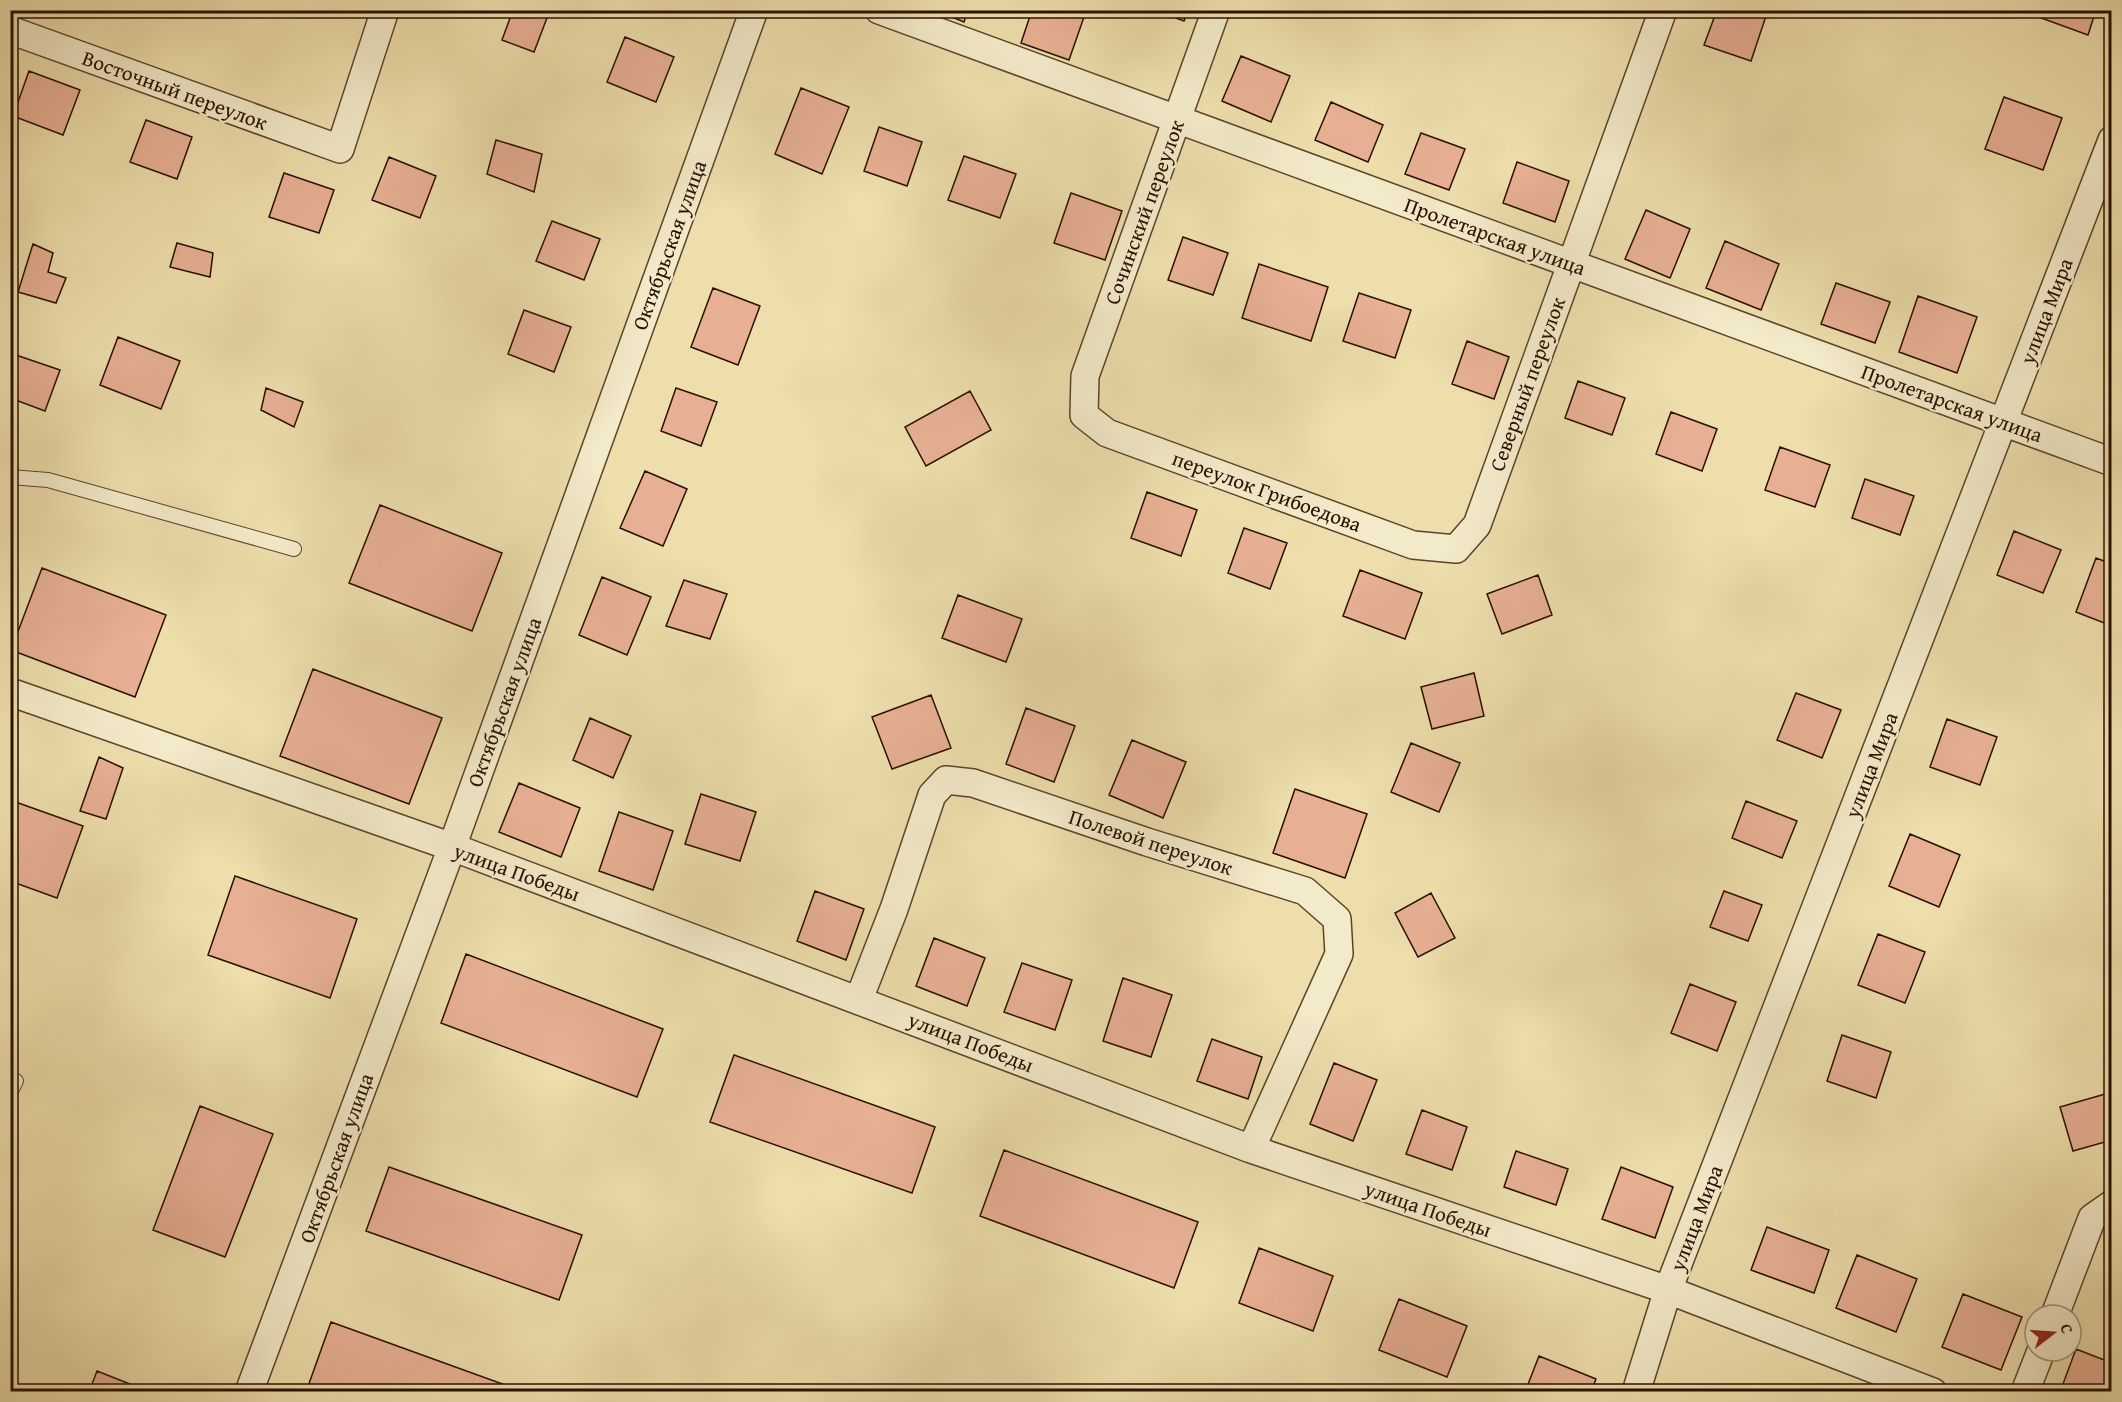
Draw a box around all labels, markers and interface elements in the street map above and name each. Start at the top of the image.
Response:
street label: Восточный переулок [78,42,272,138]
street label: Сочинский переулок [1096,115,1192,309]
street label: Октябрьская улица [624,156,714,334]
street label: Пролетарская улица [1400,189,1590,283]
street label: улица Мира [2011,253,2080,370]
street label: Северный переулок [1481,292,1573,476]
street label: Пролетарская улица [1857,356,2047,450]
street label: переулок Грибоедова [1168,442,1366,540]
street label: Октябрьская улица [459,613,549,791]
street label: улица Мира [1836,707,1905,824]
street label: Полевой переулок [1065,801,1237,883]
street label: улица Победы [449,834,585,909]
street label: улица Победы [903,1003,1039,1080]
street label: Октябрьская улица [291,1069,381,1247]
street label: улица Мира [1661,1160,1730,1277]
street label: улица Победы [1359,1172,1496,1245]
north arrow [2023,1303,2083,1363]
text: С [2055,1321,2080,1336]

